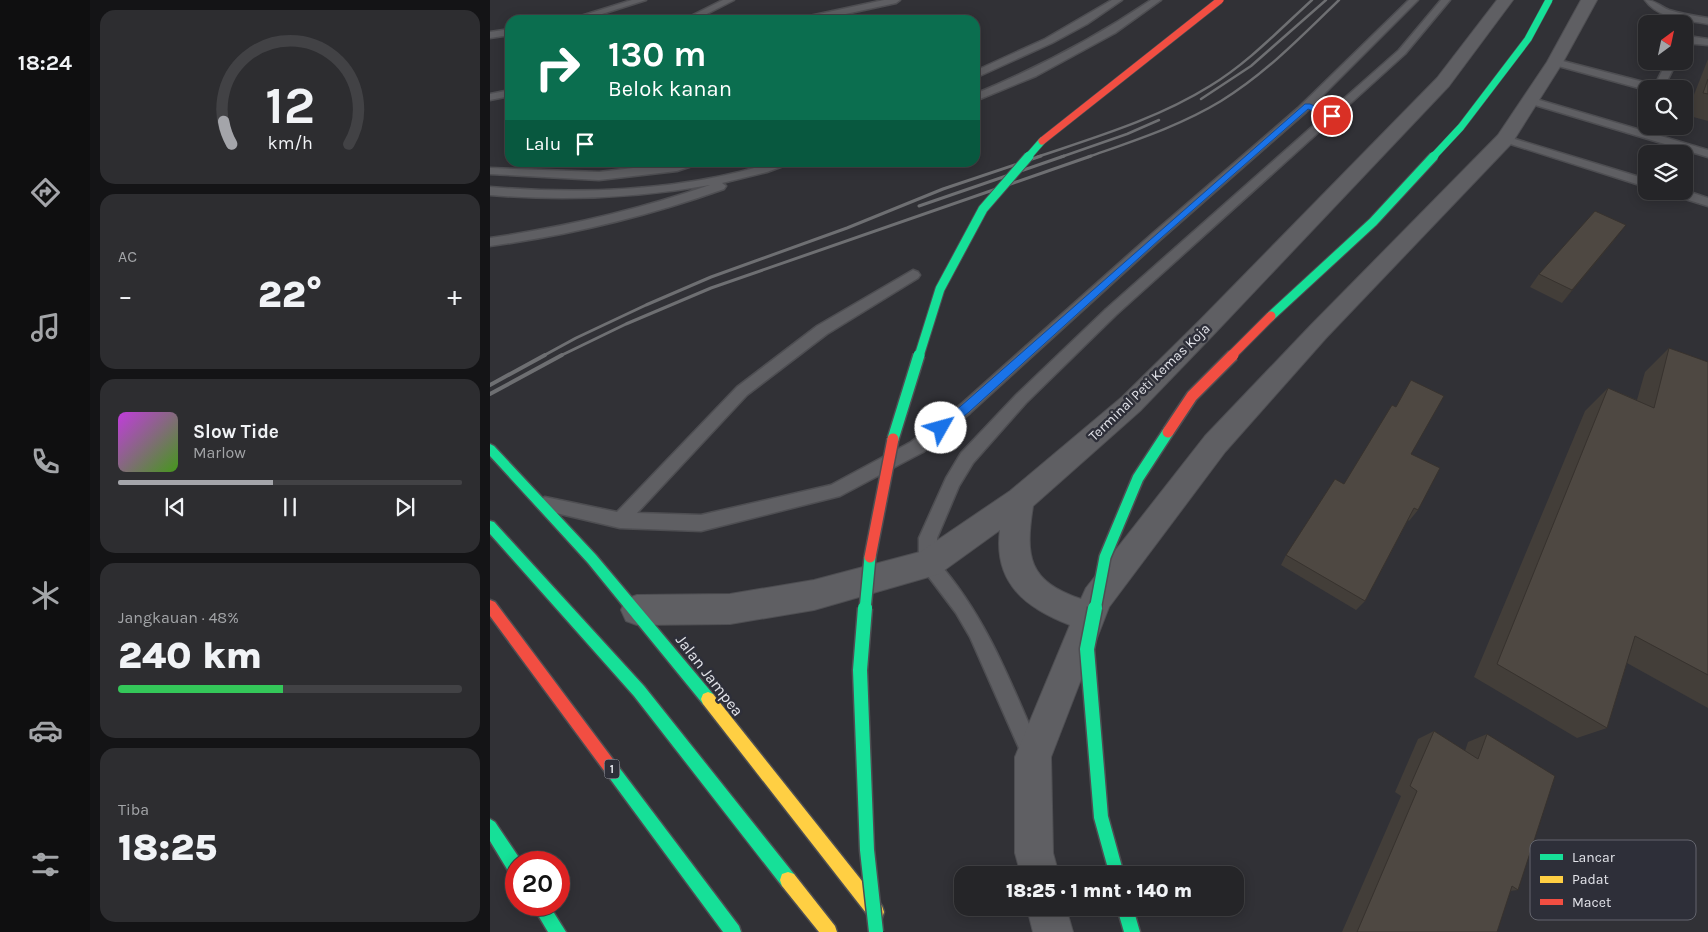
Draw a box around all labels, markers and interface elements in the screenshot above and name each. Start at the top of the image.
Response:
north arrow [1638,15,1692,70]
map controls [1638,15,1693,200]
text: 130 m [608,34,706,75]
icon: right [525,35,590,100]
text: 18:24 [18,50,72,76]
text: 12 [265,75,315,136]
text: Belok kanan [608,76,732,102]
button: search [1638,80,1693,135]
pin [1311,95,1353,137]
icon: arrive [1318,102,1346,130]
icon: arrive [571,130,599,158]
text: km/h [267,133,313,154]
text: Lalu [525,133,561,155]
button: layers [1638,145,1693,200]
icon: directions [28,175,63,210]
text: AC [118,247,137,266]
text: 22° [258,272,322,317]
text: − [118,279,133,312]
text: + [447,279,462,312]
icon: music [28,310,63,345]
street label: Terminal Peti Kemas Koja [1085,320,1214,445]
position arrow [914,401,966,453]
text: Slow Tide [193,421,279,443]
text: Marlow [193,443,246,462]
icon: phone [28,444,63,479]
icon: previous [161,493,189,521]
icon: pause [276,493,304,521]
icon: next [391,493,419,521]
icon: climate [28,578,63,613]
text: Jangkauan · 48% [118,608,239,627]
street label: Jalan Jampea [672,631,747,720]
text: 240 km [118,633,262,678]
icon: car [28,713,63,748]
road number: 1 [604,760,620,779]
text: Tiba [118,800,149,819]
text: 18:25 [118,825,217,870]
legend [1530,840,1696,920]
icon: filters [28,847,63,882]
text: Lancar [1572,849,1616,866]
speed limit sign: 20 [505,851,570,916]
text: Padat [1572,871,1609,888]
text: 18:25 · 1 mnt · 140 m [1006,880,1192,902]
text: Macet [1572,894,1611,911]

